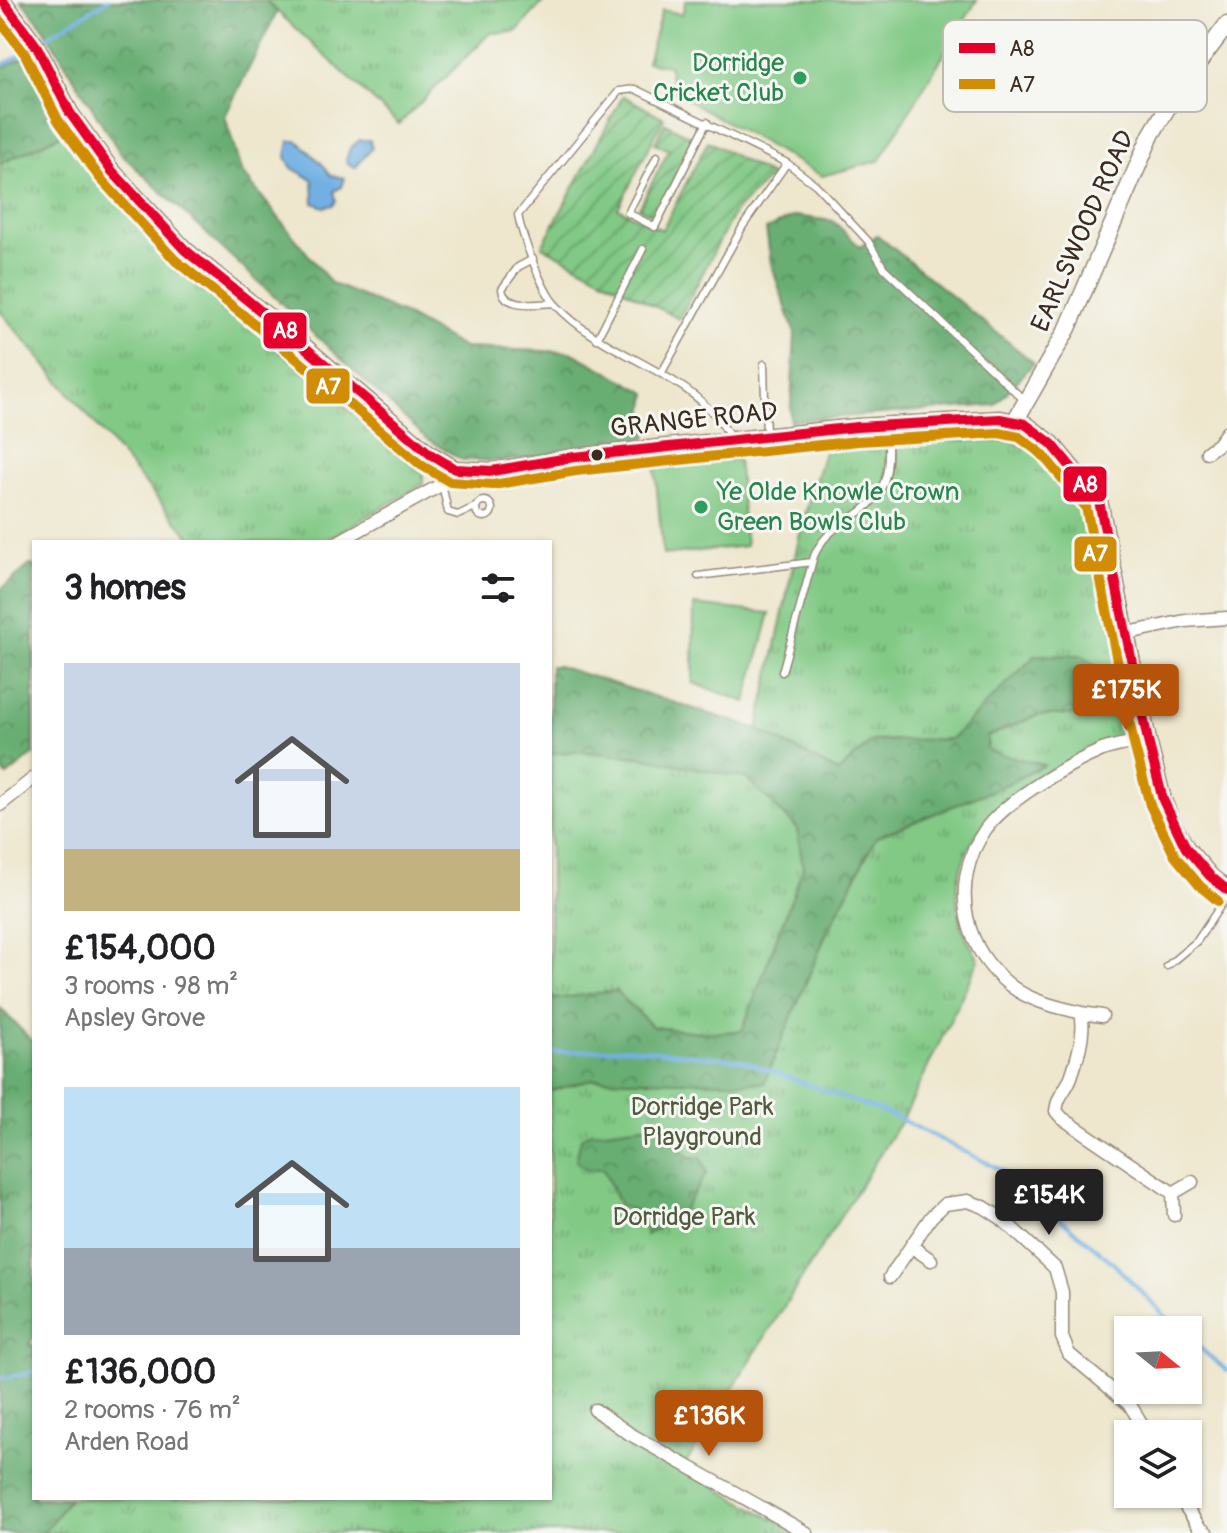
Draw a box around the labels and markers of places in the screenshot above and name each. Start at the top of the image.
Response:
place label: Dorridge Cricket Club [653,47,784,109]
marker: Dorridge Cricket Club [791,69,809,87]
unlabelled marker [589,447,605,463]
place label: Ye Olde Knowle Crown Green Bowls Club [716,476,959,538]
marker: Ye Olde Knowle Crown Green Bowls Club [692,498,710,516]
pin: £175K [1070,664,1182,732]
pin: £154K [993,1169,1105,1237]
pin: £136K [653,1390,765,1458]

